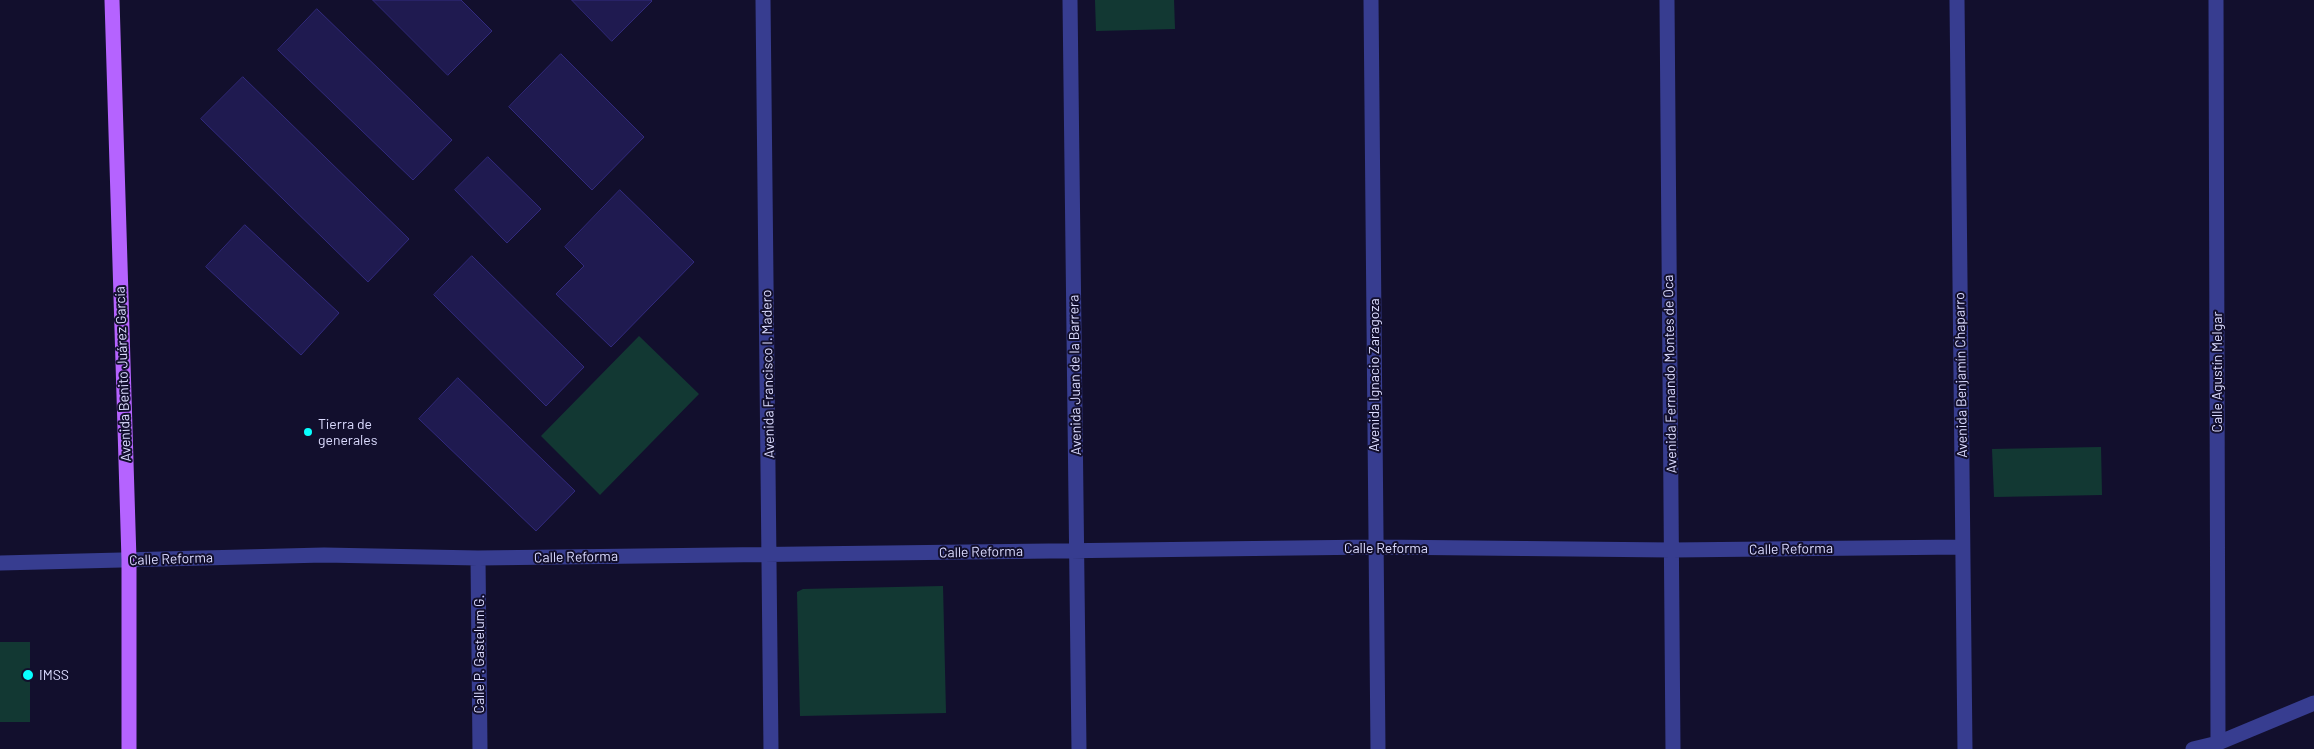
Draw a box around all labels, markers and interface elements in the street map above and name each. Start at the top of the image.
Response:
street label: Avenida Fernando Montes de Oca [1660,274,1680,474]
street label: Avenida Benito Juárez García [112,286,134,462]
street label: Avenida Francisco I. Madero [758,290,778,458]
street label: Avenida Benjamín Chaparro [1951,292,1971,458]
street label: Avenida Juan de la Barrera [1065,295,1085,455]
street label: Avenida Ignacio Zaragoza [1366,298,1382,452]
street label: Calle Agustín Melgar [2209,311,2225,433]
place label: Tierra de generales [318,416,377,448]
marker: Tierra de generales [302,426,314,438]
street label: Calle Reforma [1344,540,1428,556]
street label: Calle Reforma [1749,540,1833,558]
street label: Calle Reforma [939,543,1023,561]
street label: Calle Reforma [534,548,618,566]
street label: Calle Reforma [129,549,213,569]
street label: Calle P. Gastelum G. [471,595,487,713]
place label: IMSS [39,667,69,683]
marker: IMSS [21,668,35,682]

